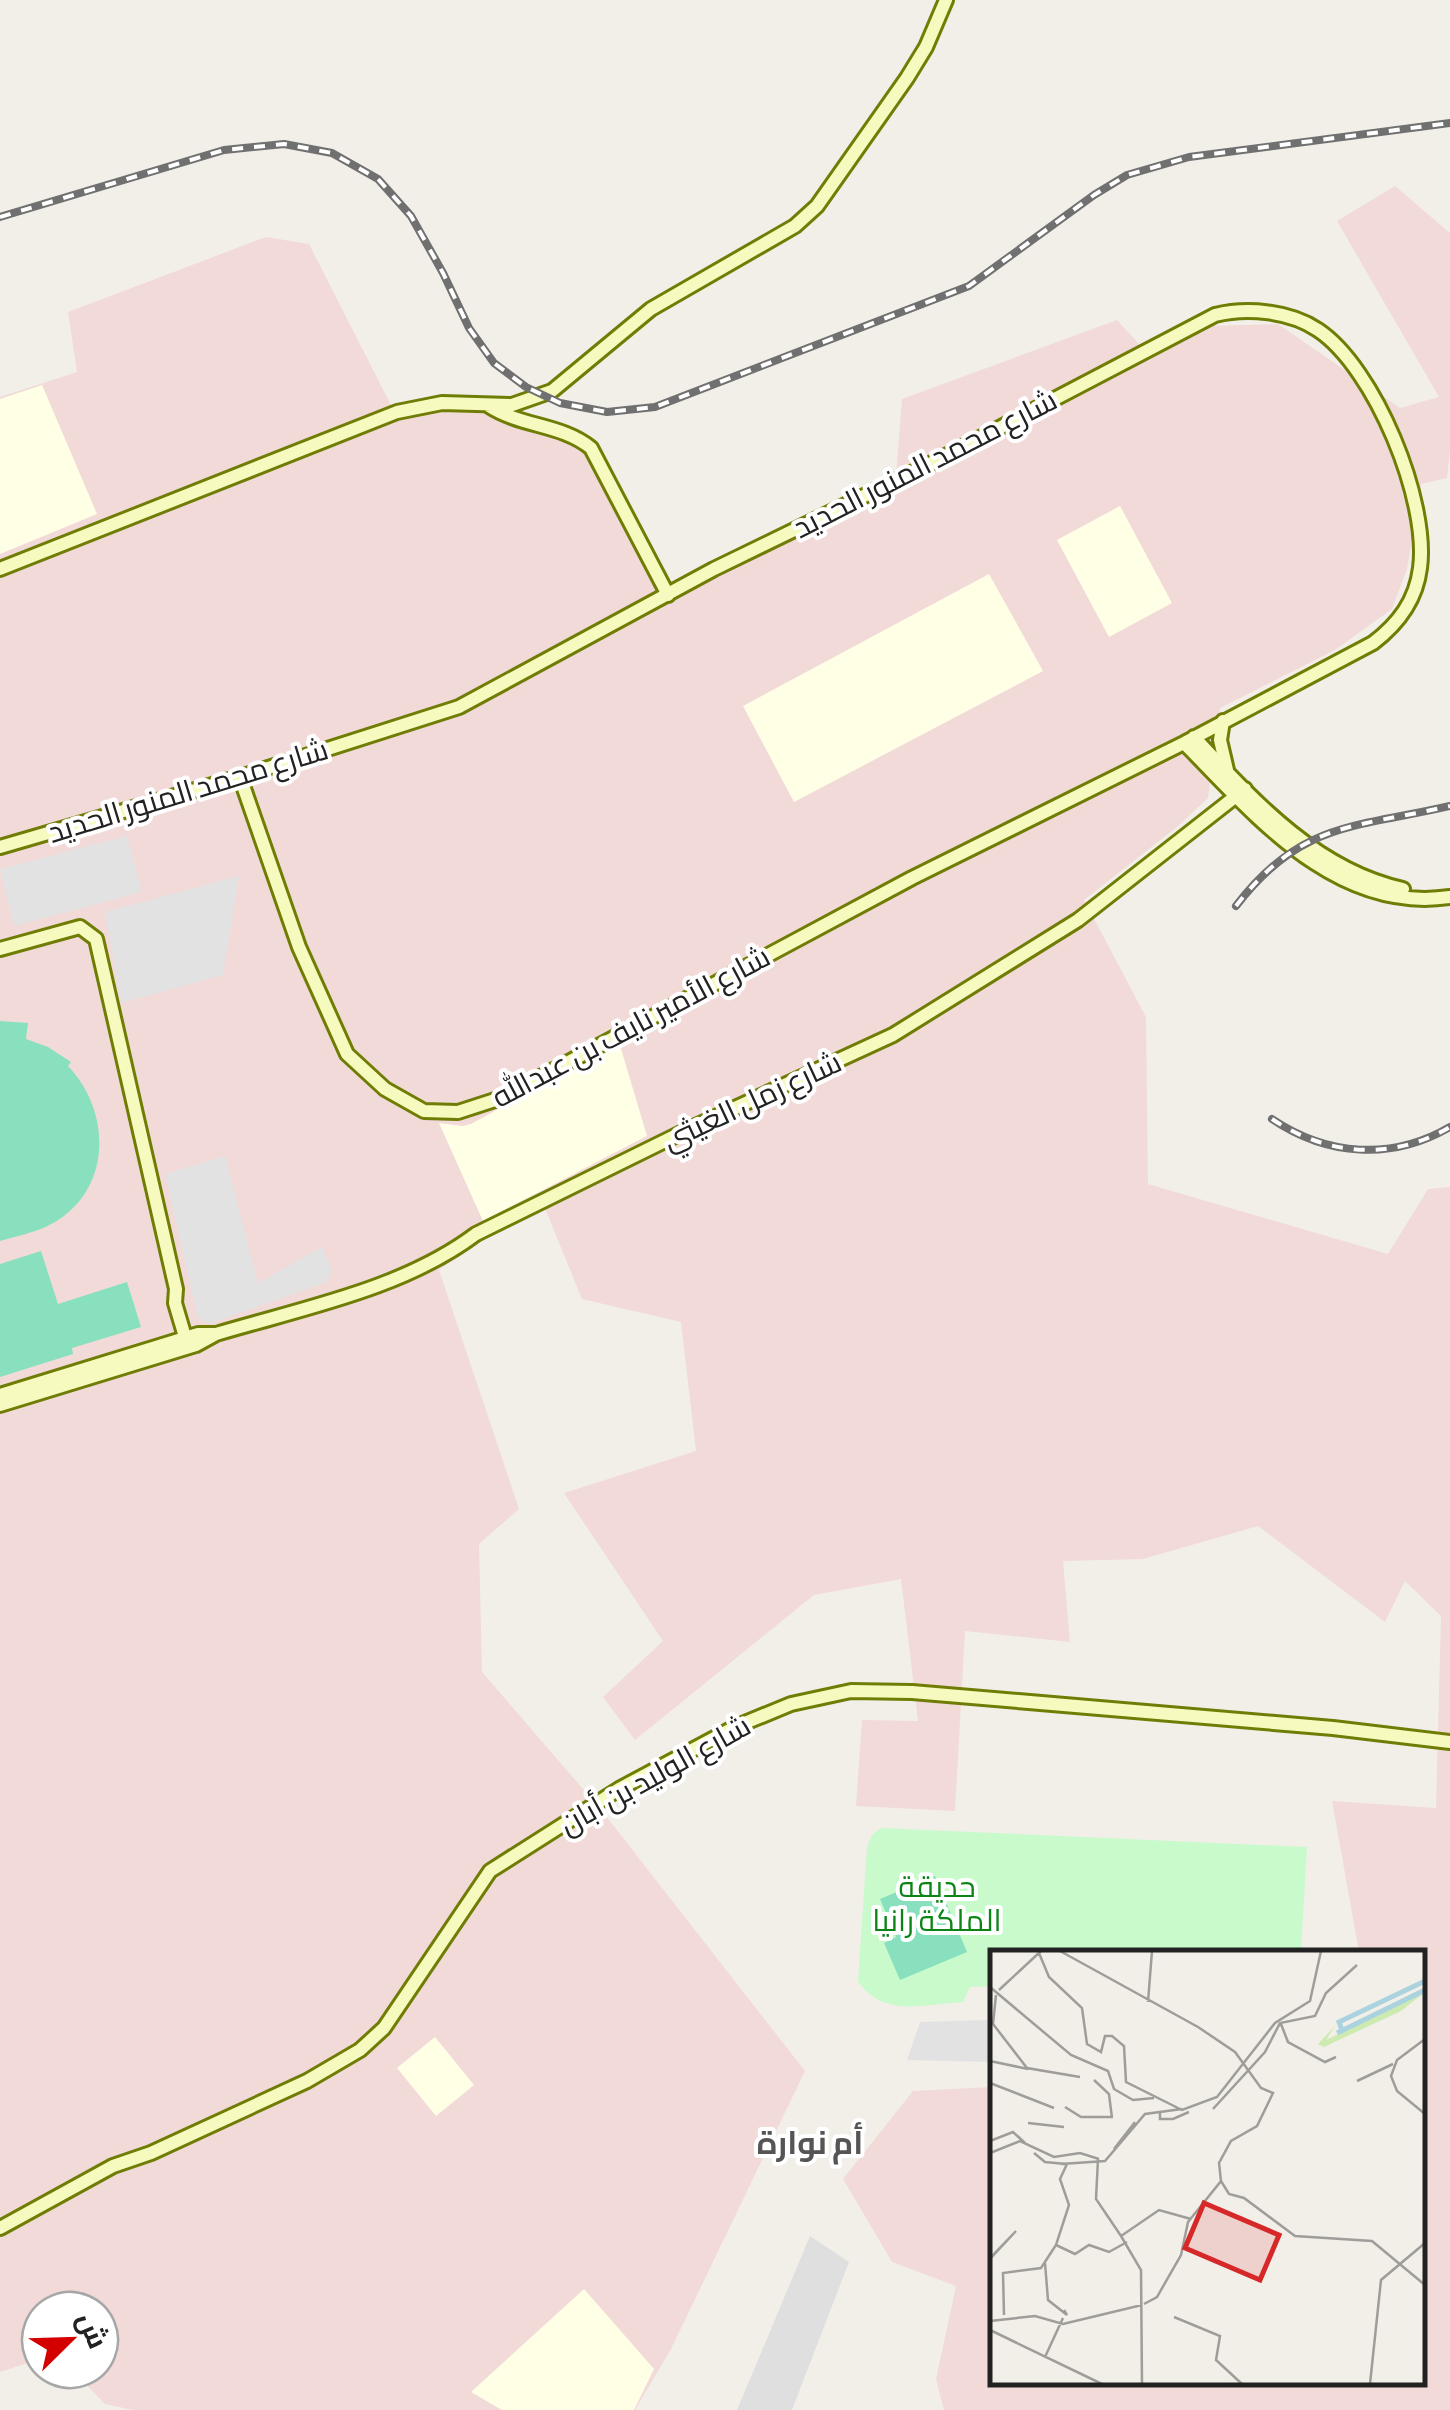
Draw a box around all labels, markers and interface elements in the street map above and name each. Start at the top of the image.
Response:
street label: شارع محمد المنور الحديد [788,383,1064,548]
street label: شارع محمد المنور الحديد [44,732,333,853]
street label: شارع الأمير نايف بن عبدالله [485,937,777,1117]
street label: شارع زمل الغيثي [657,1045,849,1163]
street label: شارع الوليد بن أبان [553,1707,758,1844]
park label: حديقة الملكة رانيا [872,1870,1002,1940]
inset map [990,1950,1425,2385]
district label: أم نوارة [757,2122,863,2165]
north arrow [20,2290,120,2390]
text: ش [69,2308,114,2354]

